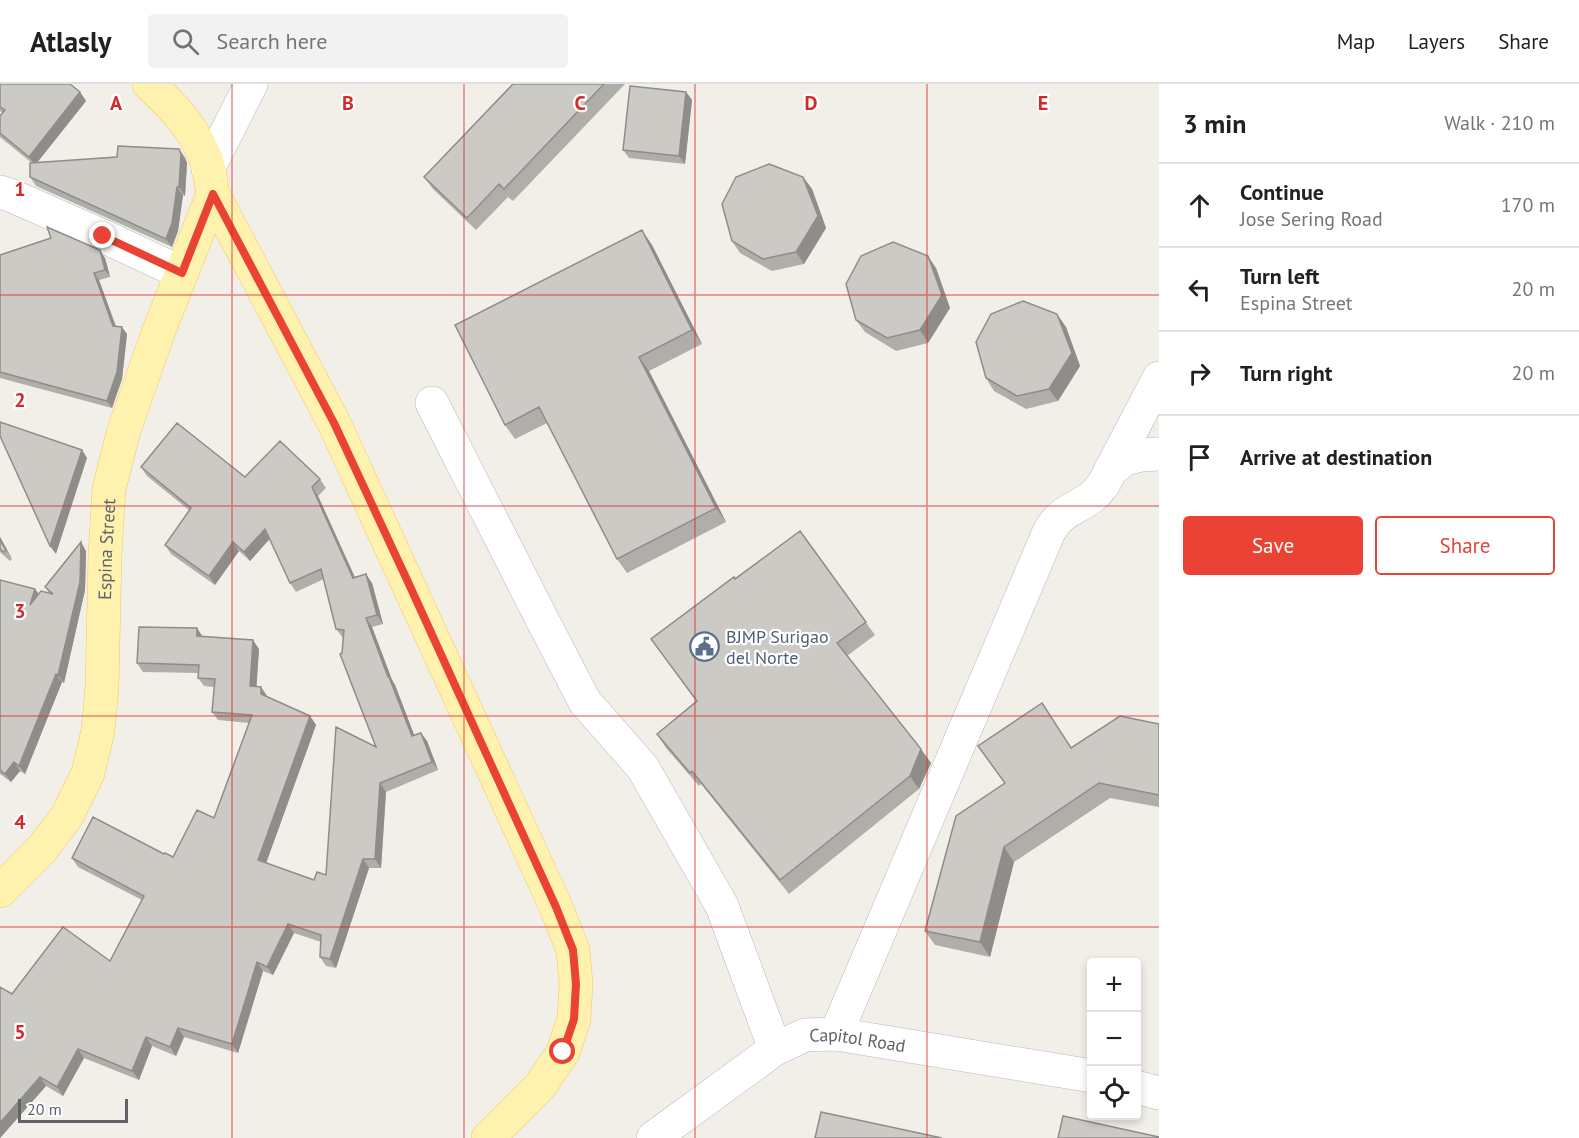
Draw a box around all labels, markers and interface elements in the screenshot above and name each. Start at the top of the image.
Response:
search box [148,14,568,68]
text: Atlasly [30,23,112,60]
icon: search [169,25,202,58]
text: Search here [217,27,327,55]
text: Map [1337,28,1375,55]
text: Layers [1408,28,1465,55]
text: Share [1498,28,1549,55]
text: A [110,90,123,116]
text: B [342,90,354,116]
text: C [574,90,586,116]
text: D [805,90,818,116]
text: E [1038,90,1048,116]
text: 3 min [1183,107,1246,140]
text: Walk · 210 m [1444,110,1555,136]
text: 1 [14,176,26,202]
text: Continue [1240,178,1324,206]
icon: ahead [1183,189,1216,222]
text: 170 m [1501,192,1555,218]
text: Jose Sering Road [1240,206,1383,232]
route end [89,222,115,248]
text: Turn left [1240,262,1320,290]
icon: left [1183,273,1216,306]
text: 20 m [1512,276,1555,302]
text: Espina Street [1240,290,1353,316]
icon: right [1183,357,1216,390]
text: Turn right [1240,359,1332,387]
text: 20 m [1512,360,1555,386]
text: 2 [14,387,26,413]
icon: arrive [1183,441,1216,474]
text: Arrive at destination [1240,443,1432,471]
street label: Espina Street [92,498,120,600]
button: Save [1183,516,1363,575]
button: Share [1375,516,1555,575]
text: 3 [14,598,26,624]
place label: BJMP Surigao del Norte [726,625,829,669]
public building icon: BJMP Surigao del Norte [689,630,721,662]
text: 4 [14,809,26,835]
map controls [1087,958,1141,1120]
button: + [1087,958,1141,1012]
button: − [1087,1012,1141,1066]
text: 5 [14,1019,26,1045]
street label: Capitol Road [809,1022,907,1057]
route start [549,1038,575,1064]
button: locate [1087,1066,1141,1120]
scale bar [18,1096,128,1124]
text: 20 m [27,1099,62,1119]

